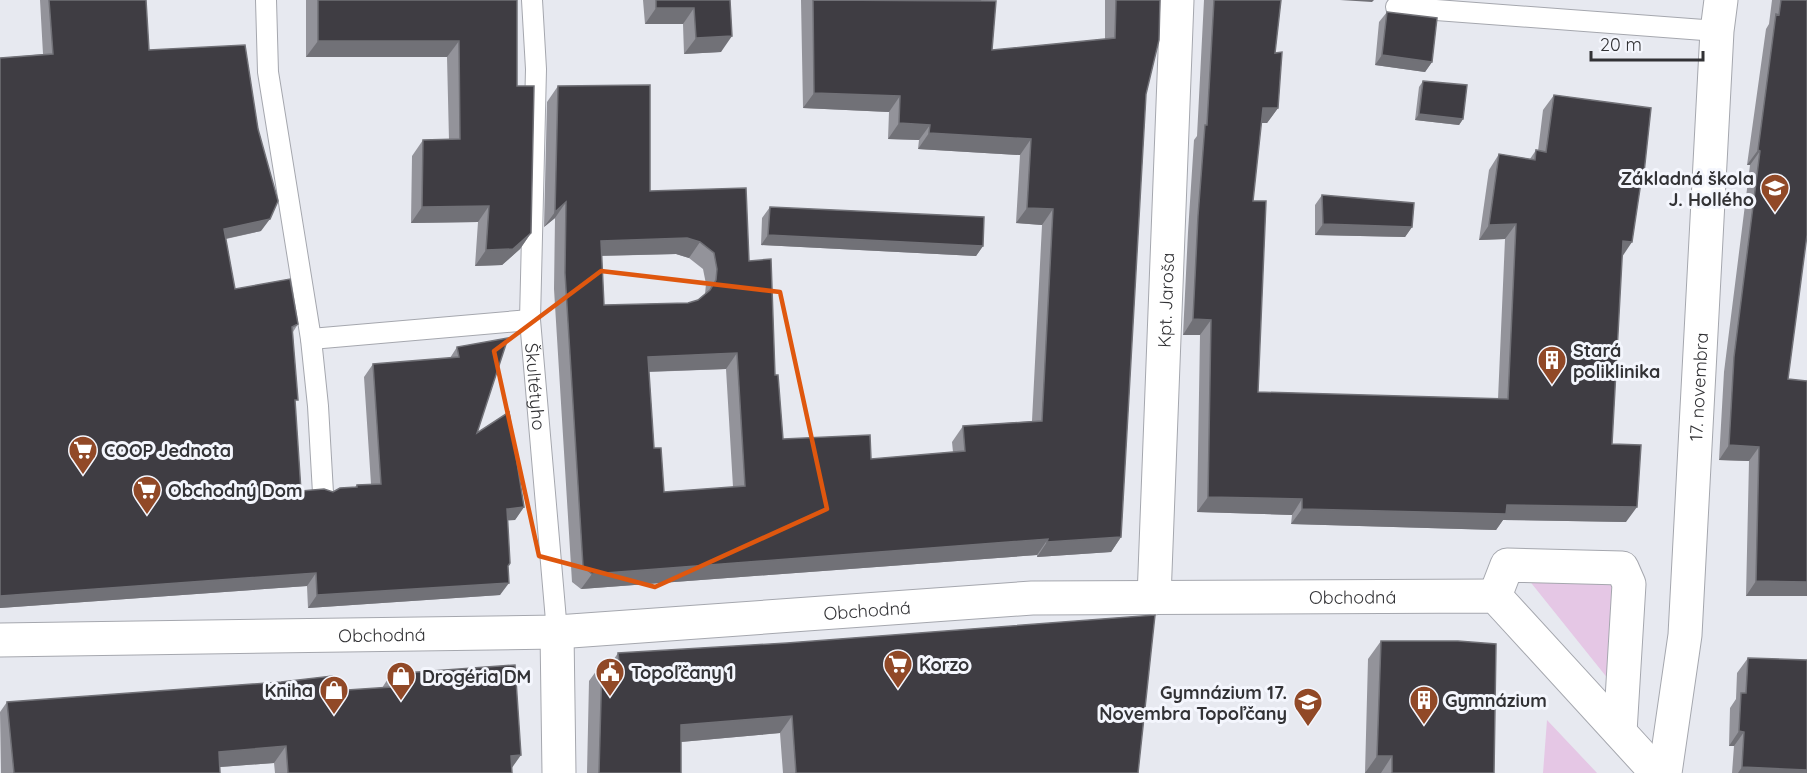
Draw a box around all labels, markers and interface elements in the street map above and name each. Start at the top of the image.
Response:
scale bar [1591,24,1704,62]
text: 20 m [1600,33,1642,56]
place label: Základná škola J. Hollého [1620,167,1754,211]
school or university icon: Základná škola J. Hollého [1759,172,1791,214]
street label: Kpt. Jaroša [1152,252,1179,348]
street label: 17. novembra [1684,332,1713,442]
place label: Stará poliklinika [1573,339,1660,383]
street label: Škultétyho [521,342,551,431]
building icon: Stará poliklinika [1536,344,1568,386]
supermarket icon: COOP Jednota [67,434,99,476]
place label: COOP Jednota [104,439,231,462]
supermarket icon: Obchodný Dom [131,474,163,516]
place label: Obchodný Dom [168,479,303,502]
street label: Obchodná [1309,585,1396,608]
street label: Obchodná [823,595,912,624]
street label: Obchodná [338,622,426,647]
supermarket icon: Korzo [882,648,914,690]
place label: Korzo [919,653,969,676]
public building icon: Topoľčany 1 [594,656,626,698]
shop icon: Drogéria DM [385,660,417,702]
place label: Topoľčany 1 [631,661,734,684]
place label: Drogéria DM [422,665,531,688]
shop icon: Kniha [318,674,350,716]
place label: Kniha [265,679,313,702]
place label: Gymnázium 17. Novembra Topoľčany [1099,681,1287,725]
building icon: Gymnázium [1408,684,1440,726]
school or university icon: Gymnázium 17. Novembra Topoľčany [1292,686,1324,728]
place label: Gymnázium [1445,689,1547,712]

